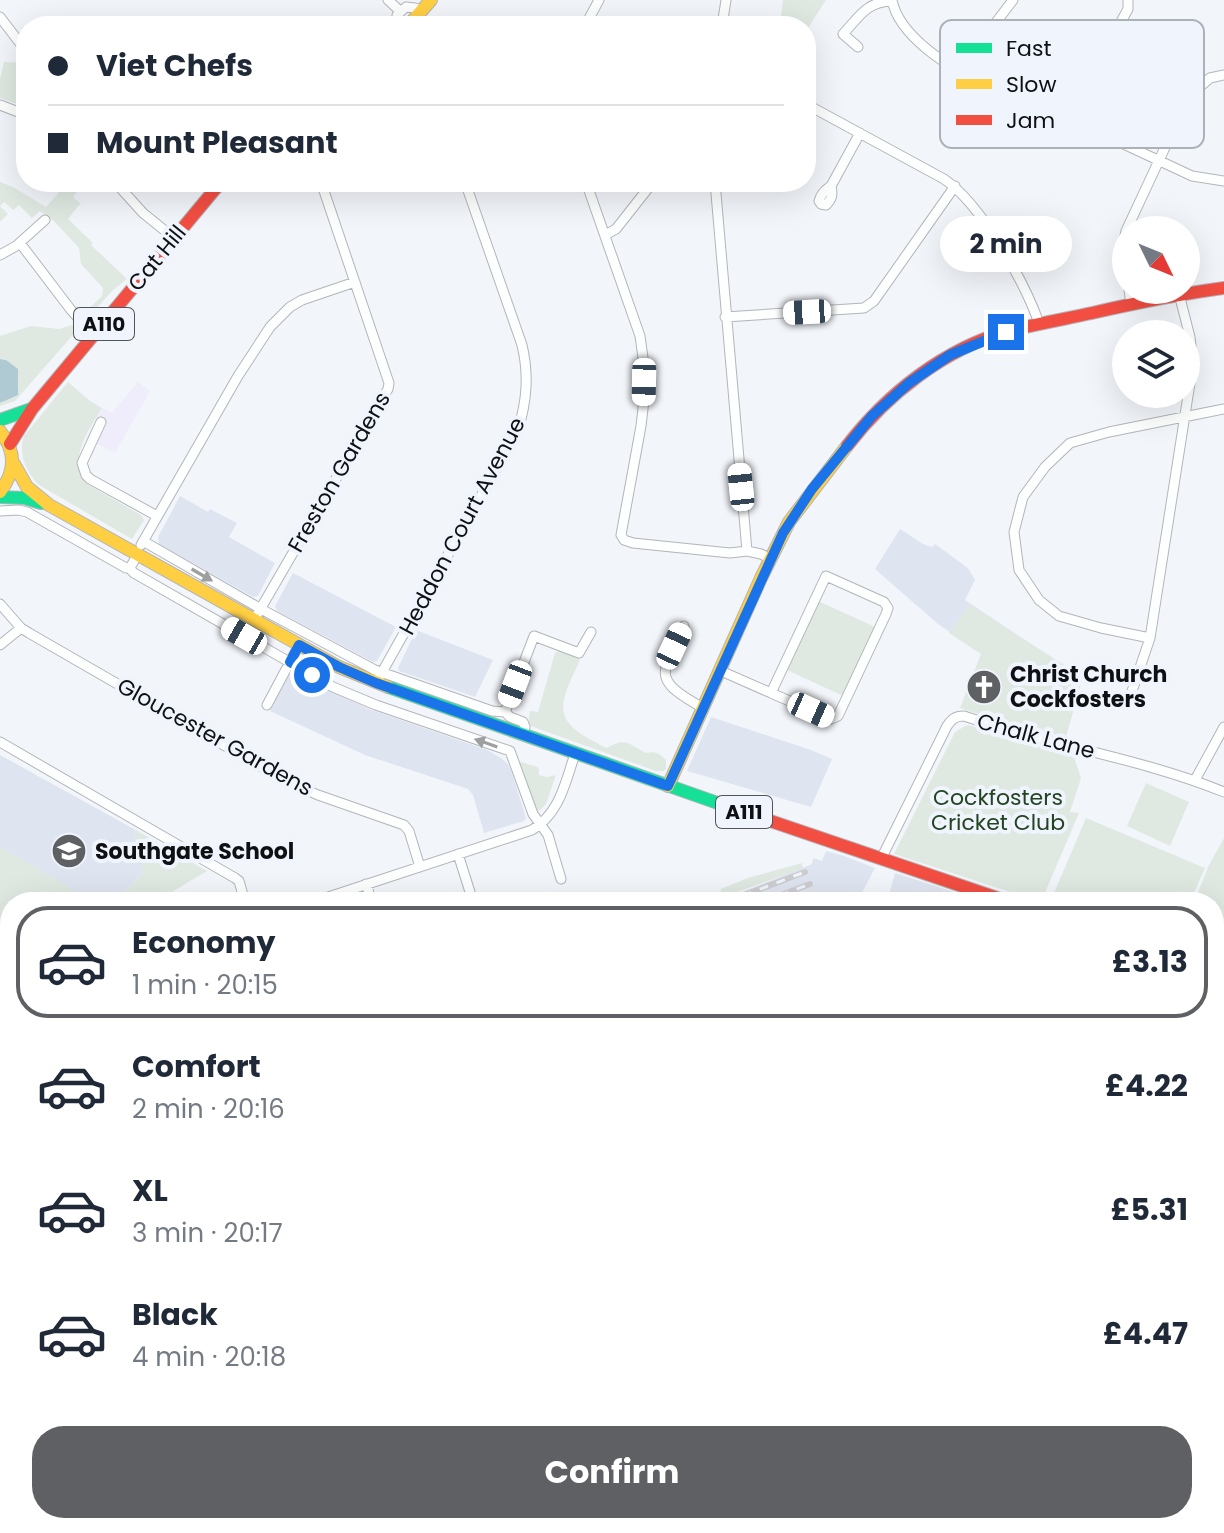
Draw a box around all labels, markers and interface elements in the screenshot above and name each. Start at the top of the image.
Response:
legend [940,20,1204,148]
text: Fast [1006,33,1051,64]
text: Viet Chefs [96,44,253,87]
text: Slow [1006,69,1056,100]
text: Jam [1006,105,1055,136]
text: Mount Pleasant [96,121,338,164]
callout: 2 min [940,216,1072,272]
north arrow [1112,216,1200,304]
map controls [1112,216,1200,408]
street label: Cat Hill [121,218,193,298]
text: 2 min [969,226,1043,262]
car [782,299,832,325]
road number: A110 [74,308,134,340]
route end [988,314,1024,350]
button: layers [1112,320,1200,408]
car [632,358,656,406]
street label: Freston Gardens [280,386,398,558]
street label: Heddon Court Avenue [391,412,533,640]
car [727,462,755,512]
one-way arrow [191,568,213,582]
car [217,614,271,658]
car [653,619,695,673]
route start [294,657,330,693]
car [495,657,535,711]
place label: Christ Church Cockfosters [1010,659,1167,715]
church icon: Christ Church Cockfosters [965,668,1003,706]
street label: Gloucester Gardens [112,670,318,804]
car [784,689,838,731]
street label: Chalk Lane [974,705,1098,767]
one-way arrow [474,736,498,748]
park label: Cockfosters Cricket Club [931,782,1065,838]
road number: A111 [716,796,772,828]
school or university icon: Southgate School [50,832,88,870]
place label: Southgate School [95,836,294,867]
text: Economy [132,921,276,964]
icon: car [36,926,108,998]
text: £3.13 [1112,940,1188,983]
text: 1 min · 20:15 [132,967,278,1003]
text: Comfort [132,1045,261,1088]
icon: car [36,1050,108,1122]
text: £4.22 [1105,1064,1188,1107]
text: 2 min · 20:16 [132,1091,285,1127]
text: XL [132,1169,168,1212]
icon: car [36,1174,108,1246]
text: £5.31 [1111,1188,1188,1231]
text: 3 min · 20:17 [132,1215,283,1251]
text: Black [132,1293,218,1336]
icon: car [36,1298,108,1370]
text: £4.47 [1103,1312,1188,1355]
text: 4 min · 20:18 [132,1339,286,1375]
button: Confirm [32,1426,1192,1518]

